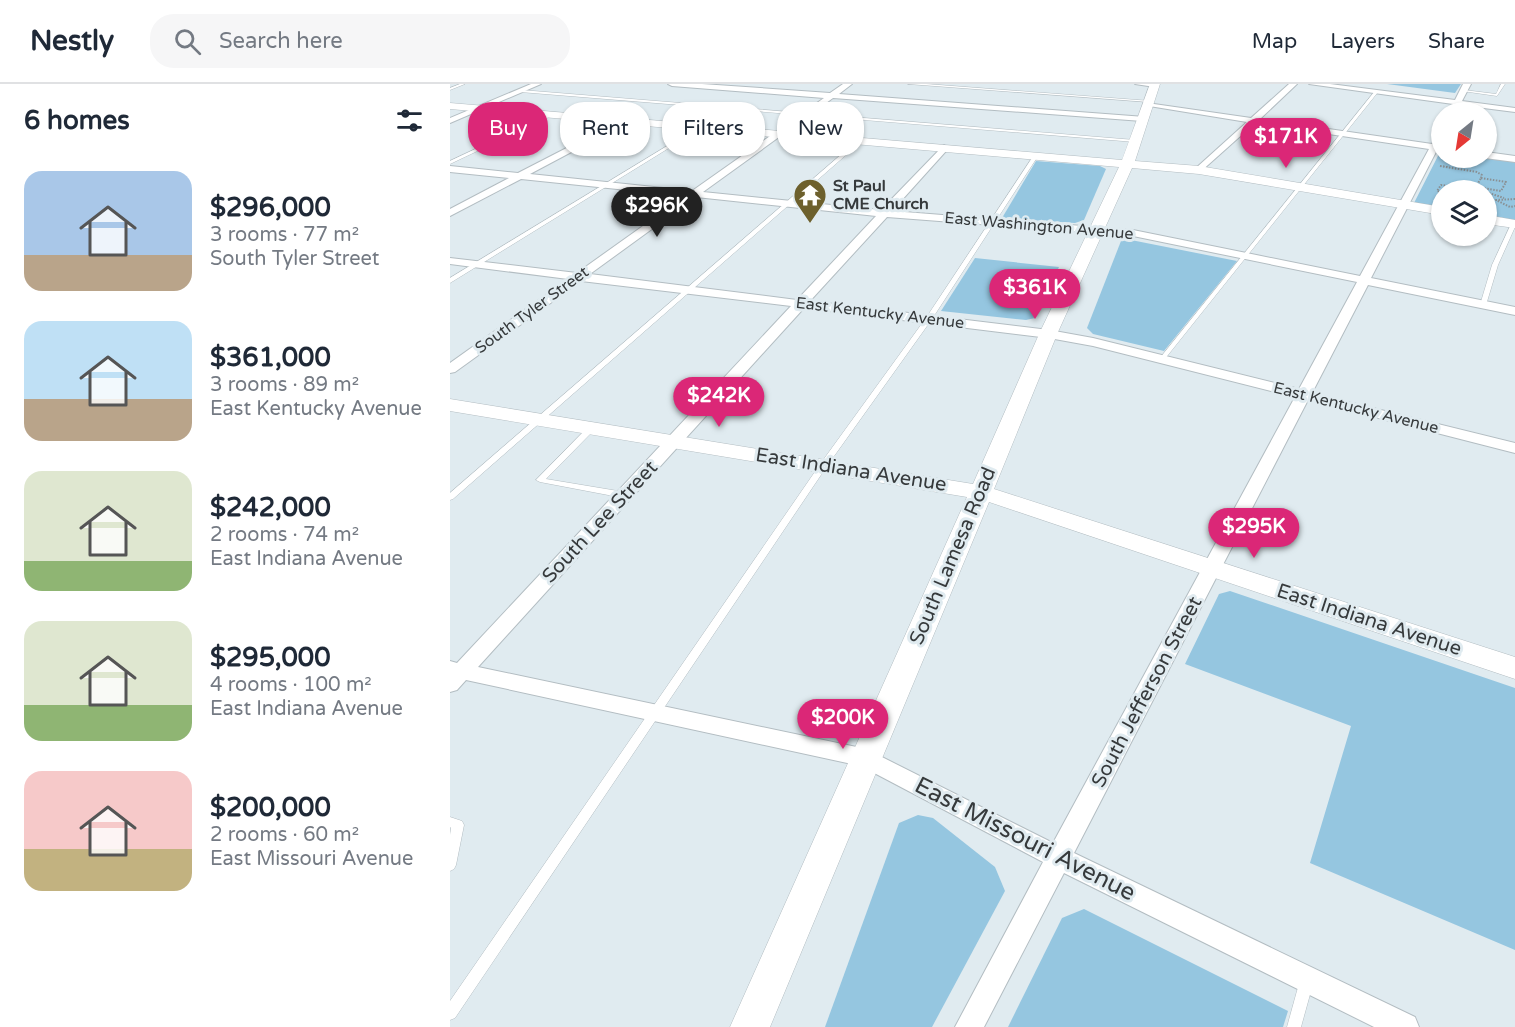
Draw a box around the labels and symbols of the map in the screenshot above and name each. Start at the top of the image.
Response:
north arrow [1431,102,1497,168]
pin: $171K [1244,118,1328,169]
place label: St Paul CME Church [833,176,929,214]
temple icon: St Paul CME Church [792,177,828,224]
pin: $296K [615,187,699,238]
street label: East Washington Avenue [944,208,1134,244]
street label: South Tyler Street [471,262,593,358]
pin: $361K [993,269,1077,320]
street label: East Kentucky Avenue [795,293,965,333]
pin: $242K [677,377,761,428]
street label: East Kentucky Avenue [1271,378,1441,438]
street label: East Indiana Avenue [754,443,948,497]
street label: South Lee Street [537,456,663,588]
street label: South Lamesa Road [905,464,1001,648]
pin: $295K [1212,508,1296,559]
street label: East Indiana Avenue [1274,579,1464,661]
street label: South Jefferson Street [1087,592,1208,791]
pin: $200K [801,699,885,750]
street label: East Missouri Avenue [910,771,1140,907]

